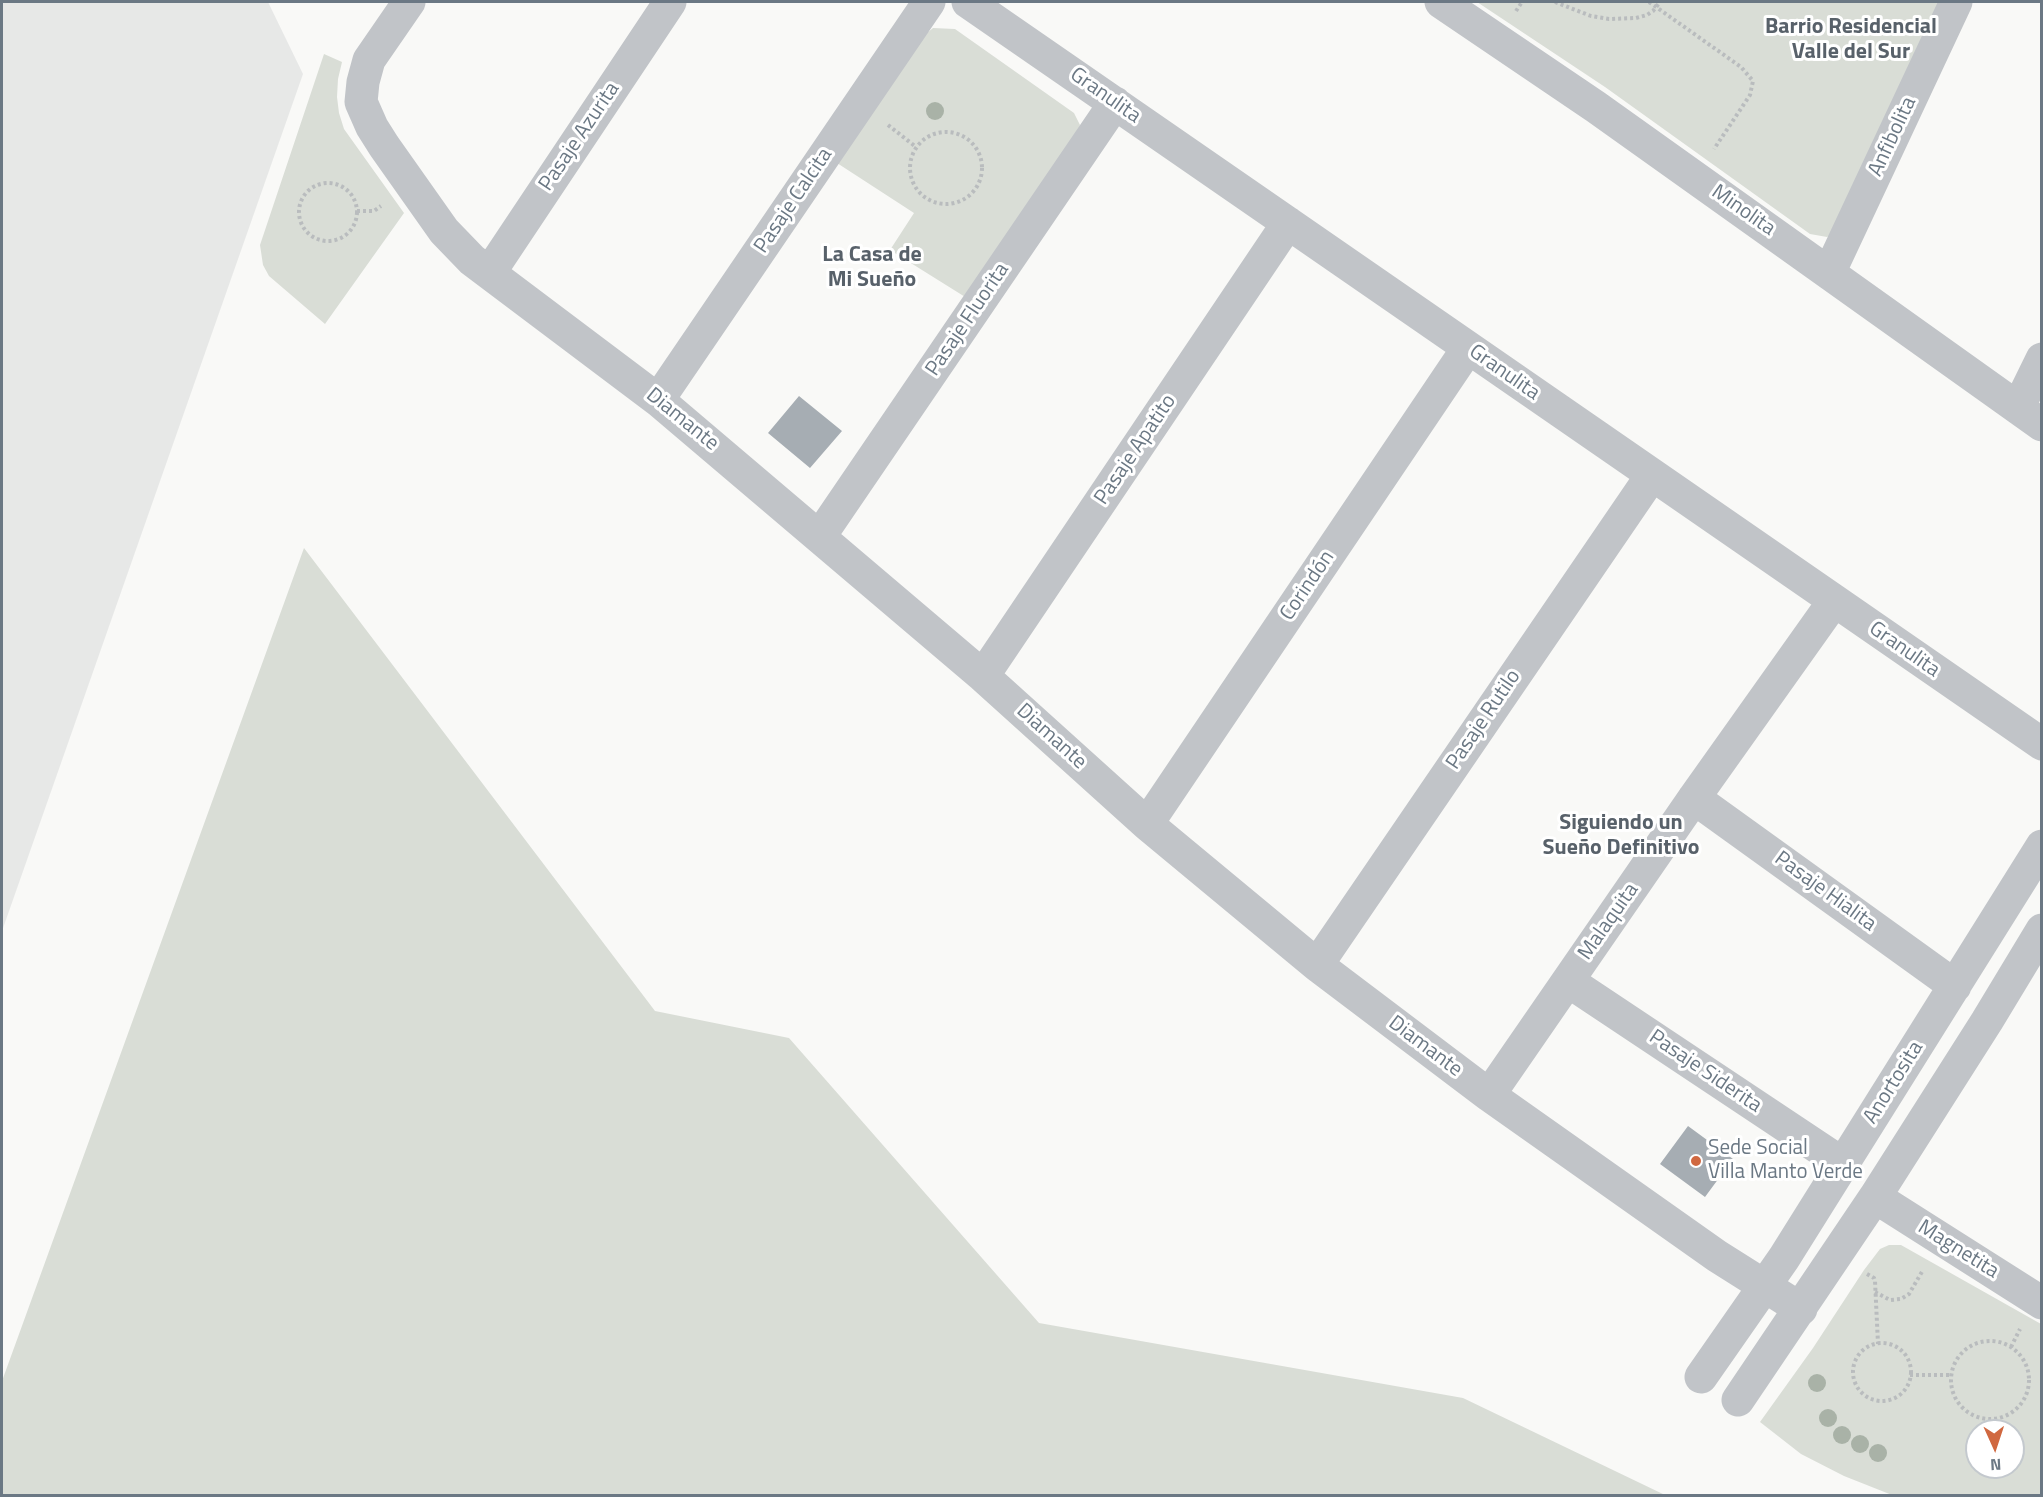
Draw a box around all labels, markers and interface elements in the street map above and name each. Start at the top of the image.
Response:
district label: Barrio Residencial Valle del Sur [1765,15,1937,66]
street label: Granulita [1065,63,1145,129]
street label: Pasaje Azurita [534,78,626,196]
street label: Anfibolita [1864,93,1922,181]
street label: Pasaje Calcita [750,144,838,258]
street label: Minolita [1706,180,1780,242]
district label: La Casa de Mi Sueño [822,243,922,294]
street label: Pasaje Fluorita [921,259,1015,381]
street label: Granulita [1464,340,1544,406]
street label: Diamante [641,383,723,457]
street label: Pasaje Apatito [1090,390,1182,510]
street label: Corindón [1275,546,1341,626]
street label: Granulita [1864,617,1944,683]
street label: Pasaje Rutilo [1441,665,1527,775]
street label: Diamante [1011,699,1091,775]
district label: Siguiendo un Sueño Definitivo [1543,811,1699,862]
street label: Pasaje Hialita [1769,847,1881,937]
street label: Malaquita [1573,879,1645,965]
street label: Diamante [1383,1011,1467,1083]
street label: Pasaje Siderita [1644,1025,1766,1119]
street label: Anortosita [1859,1037,1929,1129]
place label: Sede Social Villa Manto Verde [1708,1136,1863,1186]
marker: Sede Social Villa Manto Verde [1689,1154,1703,1168]
street label: Magnetita [1913,1215,2003,1285]
north arrow [1965,1419,2025,1479]
text: N [1990,1453,2002,1477]

